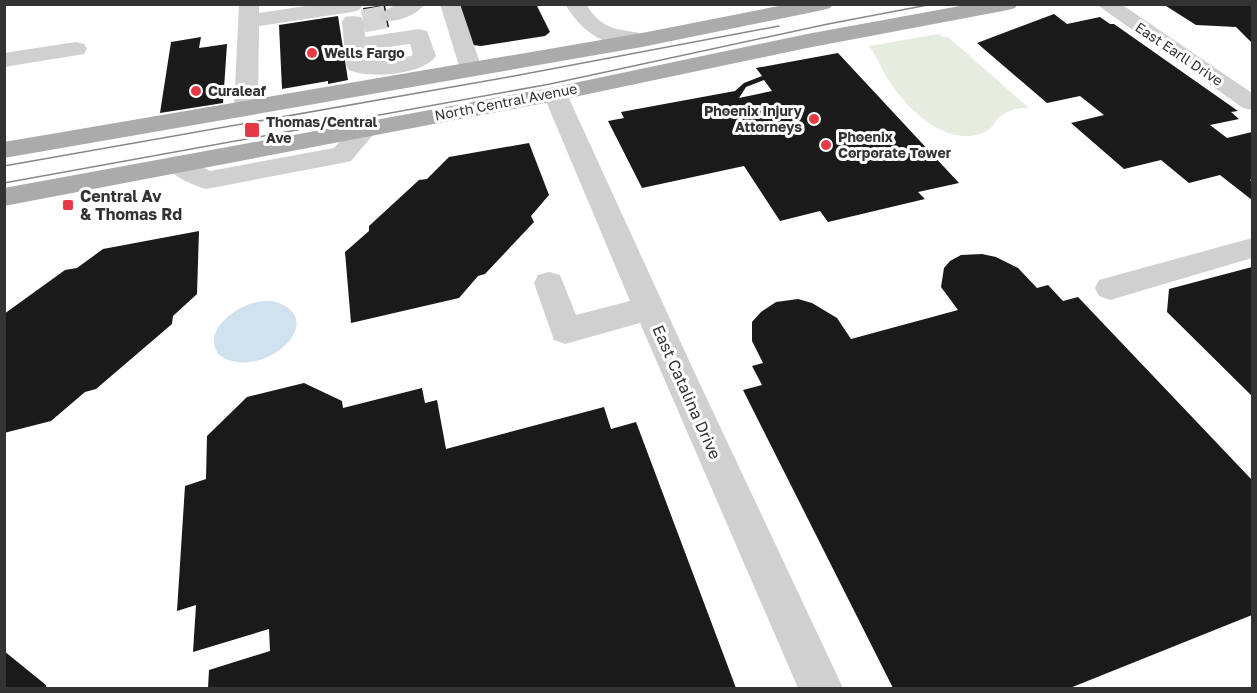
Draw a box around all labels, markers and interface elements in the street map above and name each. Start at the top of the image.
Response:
street label: East Earll Drive [1132,18,1226,89]
place label: Wells Fargo [324,44,405,61]
marker: Wells Fargo [305,46,319,60]
street label: North Central Avenue [433,79,579,124]
place label: Curaleaf [208,82,267,99]
marker: Curaleaf [189,84,203,98]
place label: Phoenix Injury Attorneys [704,102,803,135]
marker: Phoenix Injury Attorneys [807,112,821,126]
place label: Thomas/Central Ave [266,113,378,146]
marker: Thomas/Central Ave [243,121,261,139]
place label: Phoenix Corporate Tower [838,128,952,161]
marker: Phoenix Corporate Tower [819,138,833,152]
place label: Central Av & Thomas Rd [80,186,182,224]
marker: Central Av & Thomas Rd [61,198,75,212]
street label: East Catalina Drive [648,322,726,462]

